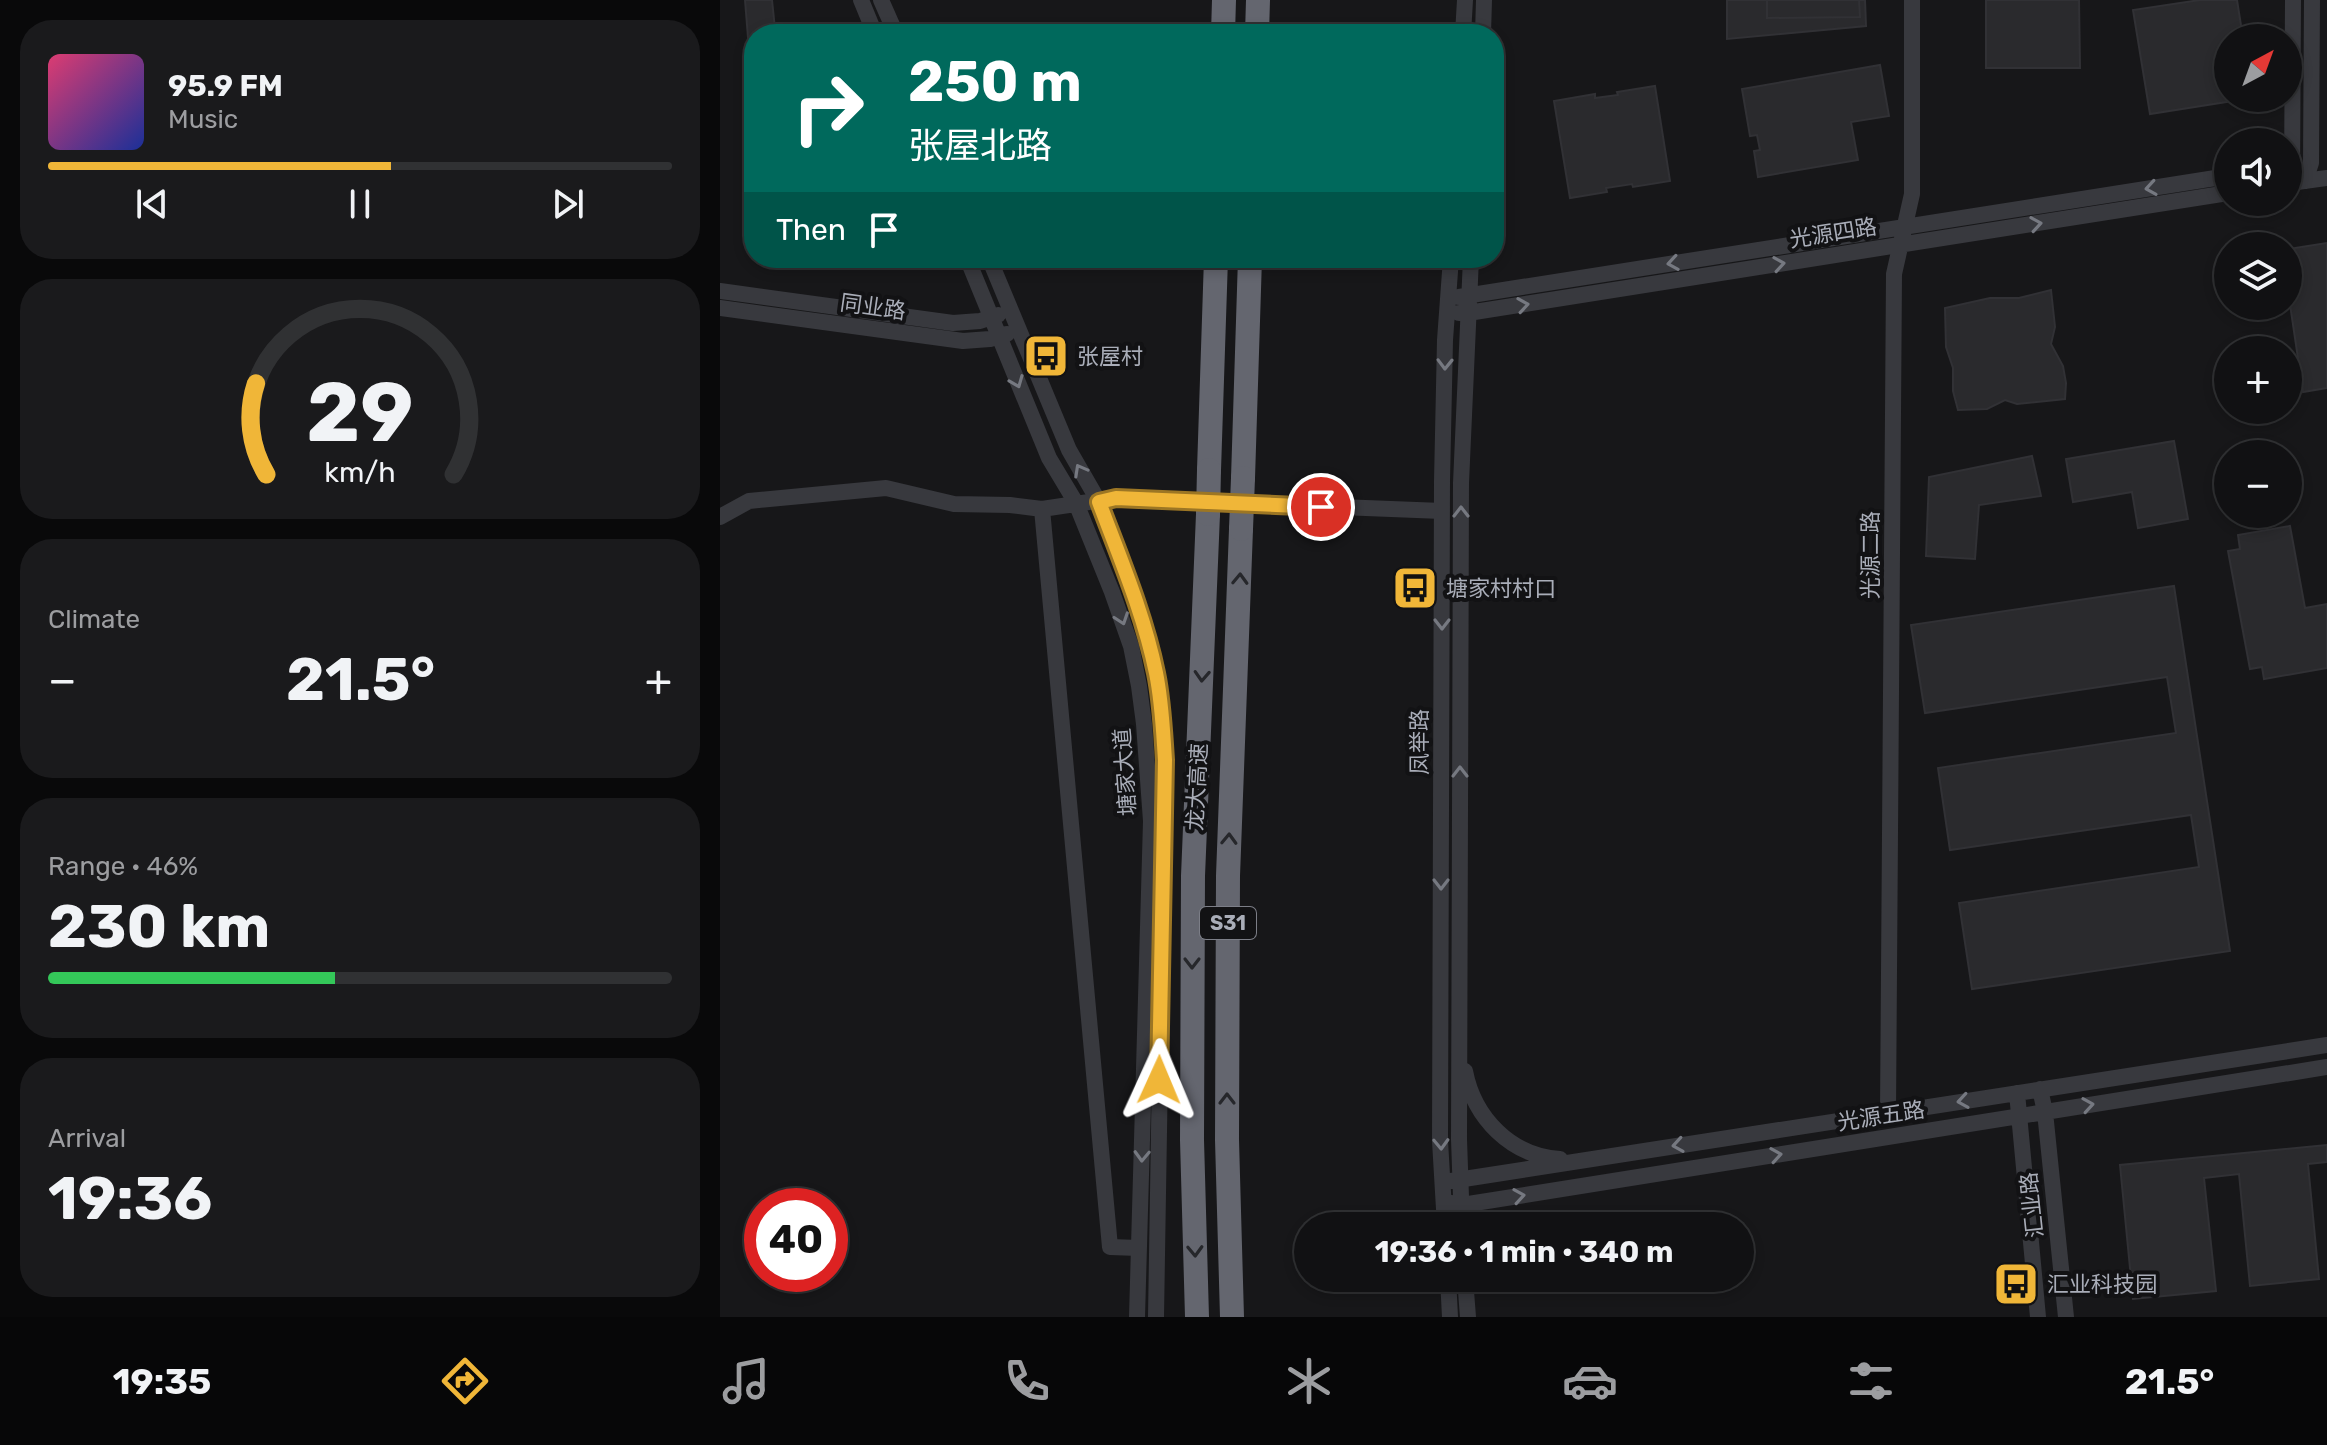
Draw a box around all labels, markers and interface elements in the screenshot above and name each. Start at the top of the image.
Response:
north arrow [2214,24,2302,112]
map controls [2214,24,2302,528]
text: 250 m [908,49,1082,115]
icon: right [776,56,880,160]
text: 95.9 FM [168,68,283,104]
text: Music [168,104,238,135]
text: 张屋北路 [908,124,1052,167]
button: sound [2214,128,2302,216]
one-way arrow [2144,179,2158,196]
icon: previous [130,182,174,226]
icon: pause [338,182,382,226]
icon: next [546,182,590,226]
icon: arrive [862,208,906,252]
text: Then [776,212,846,248]
street label: 光源四路 [1787,213,1879,253]
one-way arrow [2029,216,2043,233]
button: layers [2214,232,2302,320]
one-way arrow [1666,254,1680,271]
one-way arrow [1773,256,1786,273]
street label: 同业路 [838,289,908,325]
one-way arrow [1516,297,1529,314]
bus stop icon: 张屋村 [1022,332,1070,380]
button: + [2214,336,2302,424]
place label: 张屋村 [1077,343,1143,370]
one-way arrow [1436,358,1453,371]
text: 29 [306,363,414,462]
one-way arrow [1008,374,1024,388]
button: − [2214,440,2302,528]
text: km/h [324,455,396,489]
one-way arrow [1075,464,1090,478]
pin [1287,473,1355,541]
icon: arrive [1299,485,1343,529]
one-way arrow [1452,505,1470,518]
street label: 光源二路 [1857,511,1884,599]
bus stop icon: 塘家村村口 [1391,564,1439,612]
one-way arrow [1231,572,1248,585]
place label: 塘家村村口 [1446,575,1556,602]
text: Climate [48,604,140,635]
one-way arrow [1112,612,1128,626]
one-way arrow [1433,618,1450,631]
text: 21.5° [286,644,435,715]
text: − [48,654,77,706]
text: + [645,654,672,706]
one-way arrow [1193,670,1210,683]
street label: 凤举路 [1406,709,1433,775]
street label: 塘家大道 [1108,727,1142,817]
street label: 龙大高速 [1181,742,1213,832]
one-way arrow [1451,765,1469,778]
one-way arrow [1221,832,1238,845]
text: Range · 46% [48,851,198,882]
one-way arrow [1432,878,1450,891]
text: 230 km [48,891,270,962]
road number: S31 [1200,907,1256,939]
one-way arrow [1183,957,1201,970]
position arrow [1117,1038,1201,1122]
one-way arrow [1218,1092,1236,1105]
one-way arrow [1956,1092,1970,1109]
street label: 光源五路 [1835,1096,1927,1136]
one-way arrow [2081,1098,2095,1115]
text: Arrival [48,1123,126,1154]
one-way arrow [1672,1136,1685,1153]
one-way arrow [1432,1138,1449,1151]
one-way arrow [1769,1147,1783,1164]
one-way arrow [1133,1150,1151,1163]
text: 19:36 [48,1163,212,1234]
street label: 汇业路 [2015,1171,2049,1239]
speed limit sign: 40 [744,1188,848,1292]
one-way arrow [1512,1188,1526,1205]
text: 19:36 · 1 min · 340 m [1375,1234,1673,1270]
one-way arrow [1186,1245,1203,1258]
bus stop icon: 汇业科技园 [1992,1260,2040,1308]
place label: 汇业科技园 [2047,1271,2157,1298]
icon: directions [437,1353,493,1409]
icon: music [718,1353,774,1409]
icon: phone [999,1353,1055,1409]
icon: climate [1281,1353,1337,1409]
icon: car [1562,1353,1618,1409]
icon: filters [1843,1353,1899,1409]
text: 19:35 [113,1360,211,1403]
text: 21.5° [2125,1360,2214,1403]

